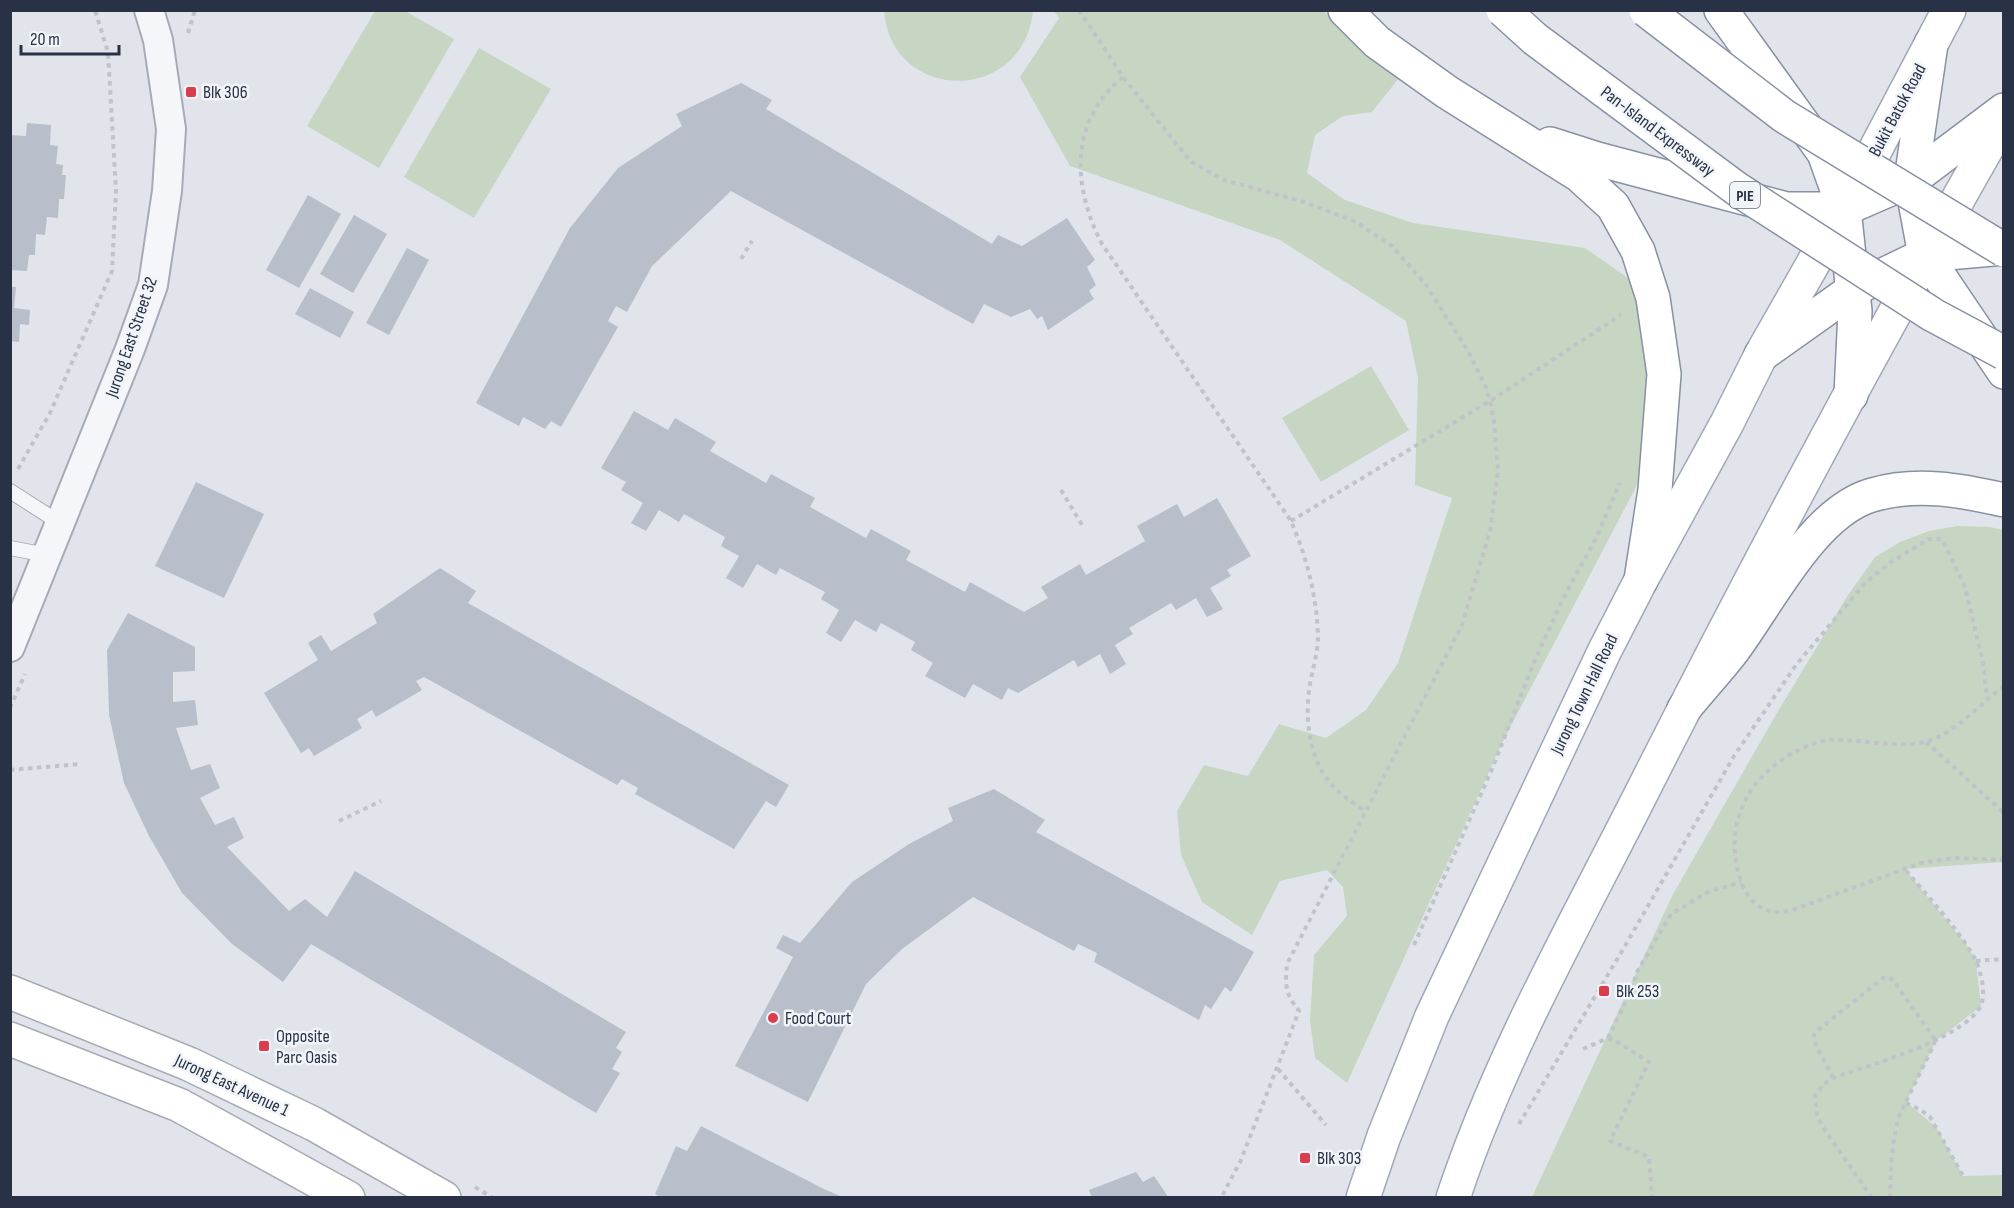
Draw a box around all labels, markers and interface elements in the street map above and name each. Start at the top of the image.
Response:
scale bar [21,18,118,56]
text: 20 m [30,29,60,50]
street label: Bukit Batok Road [1864,60,1931,160]
place label: Blk 306 [203,82,248,103]
street label: Pan-Island Expressway [1597,82,1719,181]
marker: Blk 306 [184,85,198,99]
road number: PIE [1730,182,1760,208]
street label: Jurong East Street 32 [101,274,162,401]
street label: Jurong Town Hall Road [1546,631,1623,759]
place label: Blk 253 [1616,981,1659,1002]
marker: Blk 253 [1597,984,1611,998]
place label: Food Court [785,1008,852,1029]
marker: Food Court [766,1011,780,1025]
place label: Opposite Parc Oasis [276,1026,337,1068]
marker: Opposite Parc Oasis [257,1039,271,1053]
street label: Jurong East Avenue 1 [171,1049,293,1121]
place label: Blk 303 [1317,1148,1361,1169]
marker: Blk 303 [1298,1151,1312,1165]

